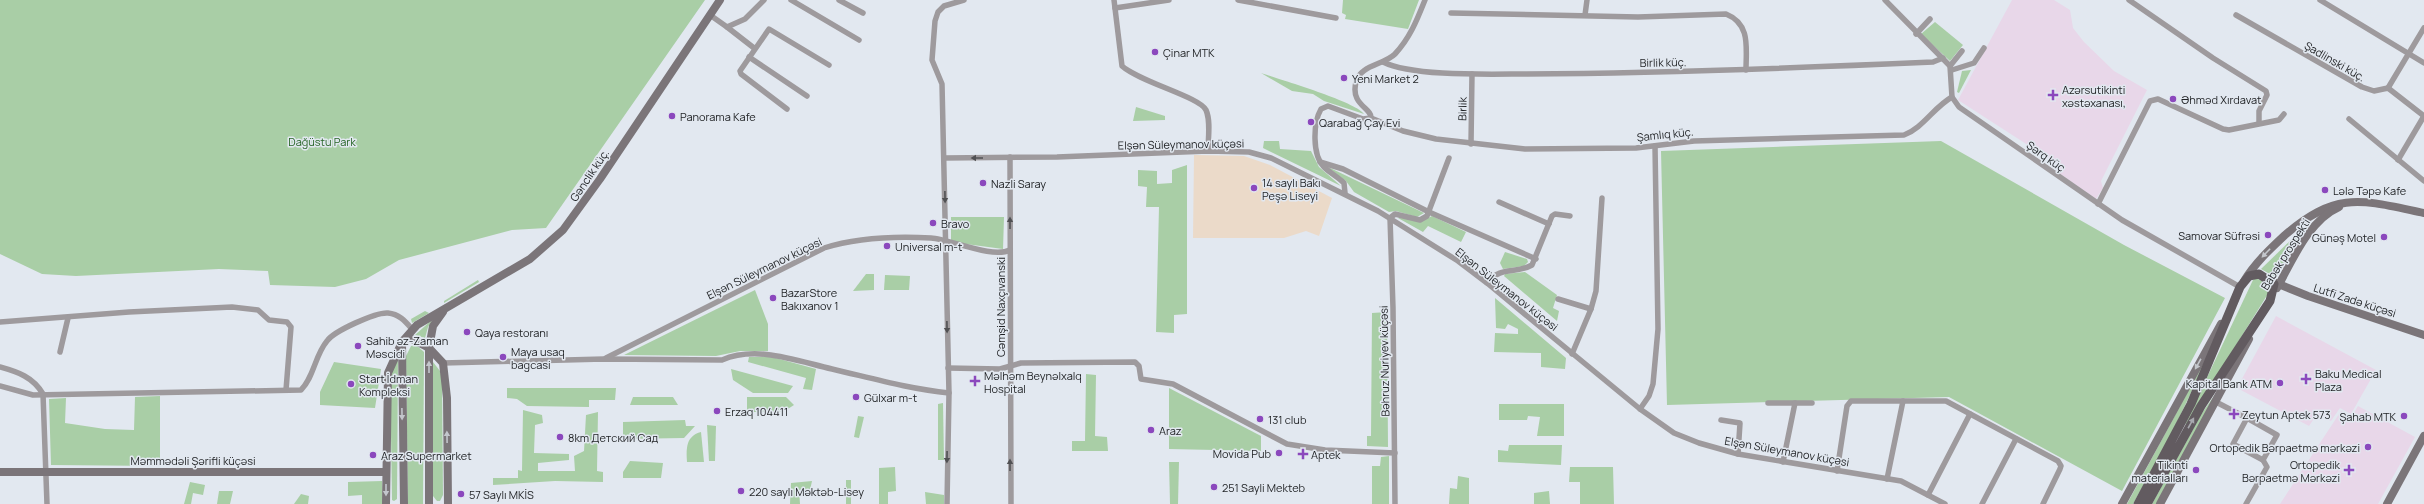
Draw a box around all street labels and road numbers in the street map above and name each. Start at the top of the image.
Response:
street label: Şadlinski küç. [2302,38,2368,84]
street label: Birlik küç. [1640,54,1686,70]
street label: Birlik [1454,96,1470,121]
street label: Şamlıq küç. [1636,124,1694,144]
street label: Elşən Süleymanov küçəsi [1118,135,1244,153]
street label: Şərq küç [2024,137,2068,175]
street label: Gənclik küç. [566,146,612,204]
street label: Babək prospekti [2257,216,2313,292]
street label: Elşən Süleymanov küçəsi [704,234,824,302]
street label: Elşən Süleymanov küçəsi [1453,244,1561,334]
street label: Cəmşid Naxçıvanski [993,257,1008,357]
street label: Lutfi Zadə küçəsi [2312,280,2398,320]
street label: Bəhruz Nuriyev küçəsi [1376,305,1392,417]
street label: Elşən Süleymanov küçəsi [1723,433,1851,469]
street label: Məmmədəli Şərifli küçəsi [130,453,256,468]

